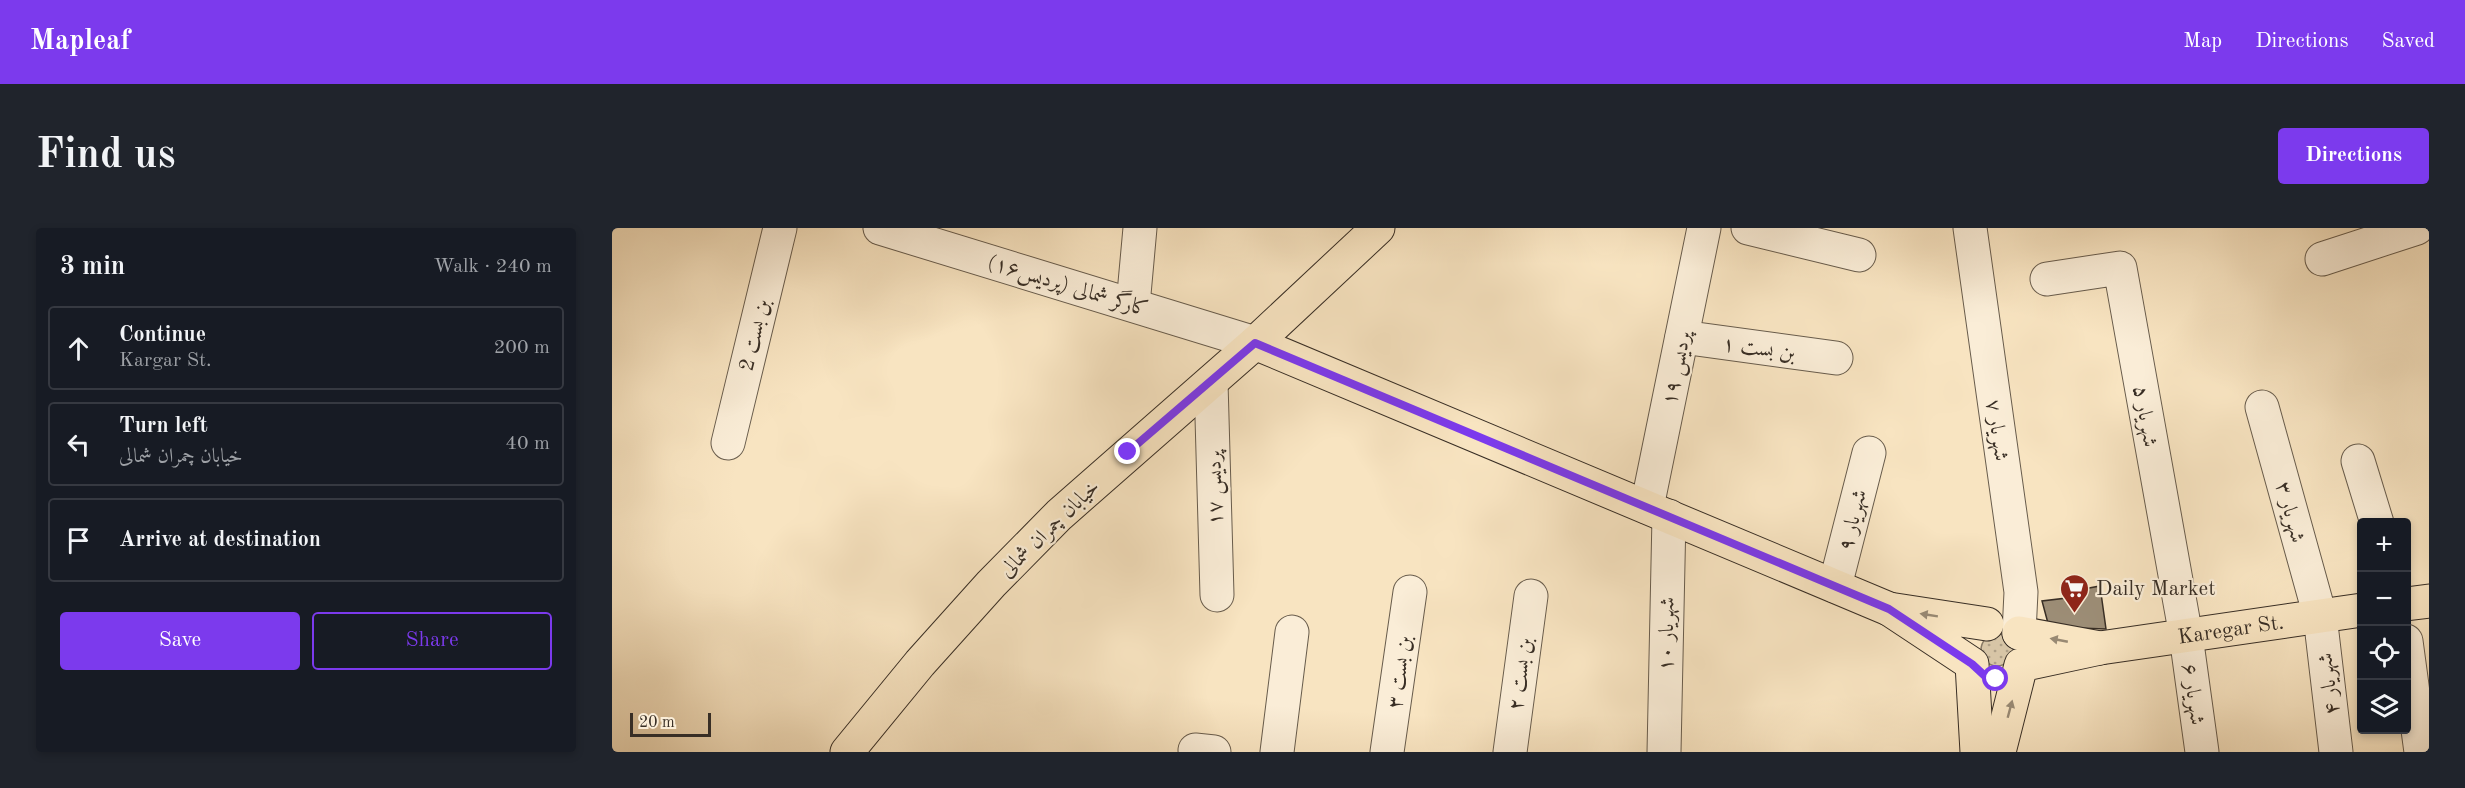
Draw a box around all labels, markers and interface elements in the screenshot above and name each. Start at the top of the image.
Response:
text: Mapleaf [30,28,130,56]
text: Map [2183,31,2222,52]
text: Directions [2255,31,2349,52]
text: Saved [2382,31,2435,52]
button: Directions [2278,128,2429,184]
text: Find us [36,135,175,177]
street label: کارگر شمالی (پردیس۱۶) [984,247,1152,323]
text: 3 min [60,254,125,280]
text: Walk · 240 m [433,257,552,277]
street label: بن بست 2 [736,297,775,373]
text: Continue [119,324,206,346]
street label: پردیس ۱۹ [1659,327,1698,407]
icon: ahead [62,332,95,365]
street label: بن بست ۱ [1721,334,1797,365]
text: 200 m [494,338,550,358]
text: Kargar St. [119,351,212,371]
street label: شهریار ۵ [2127,384,2160,449]
street label: شهریار ۷ [1980,398,2011,463]
text: Turn left [119,415,208,437]
icon: left [62,428,95,461]
text: 40 m [505,434,550,454]
route end [1114,438,1140,464]
text: خیابان چمران شمالی [119,447,243,467]
street label: پردیس ۱۷ [1204,448,1229,525]
street label: خیابان چمران شمالی [996,476,1105,582]
street label: شهریار ۳ [2269,480,2308,546]
street label: شهریار ۹ [1836,488,1873,553]
map controls [2357,518,2411,734]
button: + [2357,518,2411,572]
icon: arrive [62,524,95,557]
text: Arrive at destination [119,529,321,551]
supermarket icon: Daily Market [2059,572,2091,614]
button: − [2357,572,2411,626]
place label: Daily Market [2096,579,2216,600]
street label: شهریار ۱۰ [1656,597,1681,671]
one-way arrow [1920,610,1939,619]
button: Save [60,612,300,670]
button: Share [312,612,552,670]
street label: Karegar St. [2176,612,2285,649]
button: locate [2357,626,2411,680]
street label: بن بست ۳ [1385,634,1416,710]
one-way arrow [2049,635,2068,644]
street label: بن بست ۲ [1506,636,1537,712]
street label: شهریار ۴ [2315,652,2346,716]
street label: شهریار ۶ [2176,662,2207,727]
route start [1982,665,2008,691]
button: layers [2357,680,2411,734]
one-way arrow [2006,700,2015,718]
scale bar [630,710,711,738]
text: 20 m [639,715,675,731]

